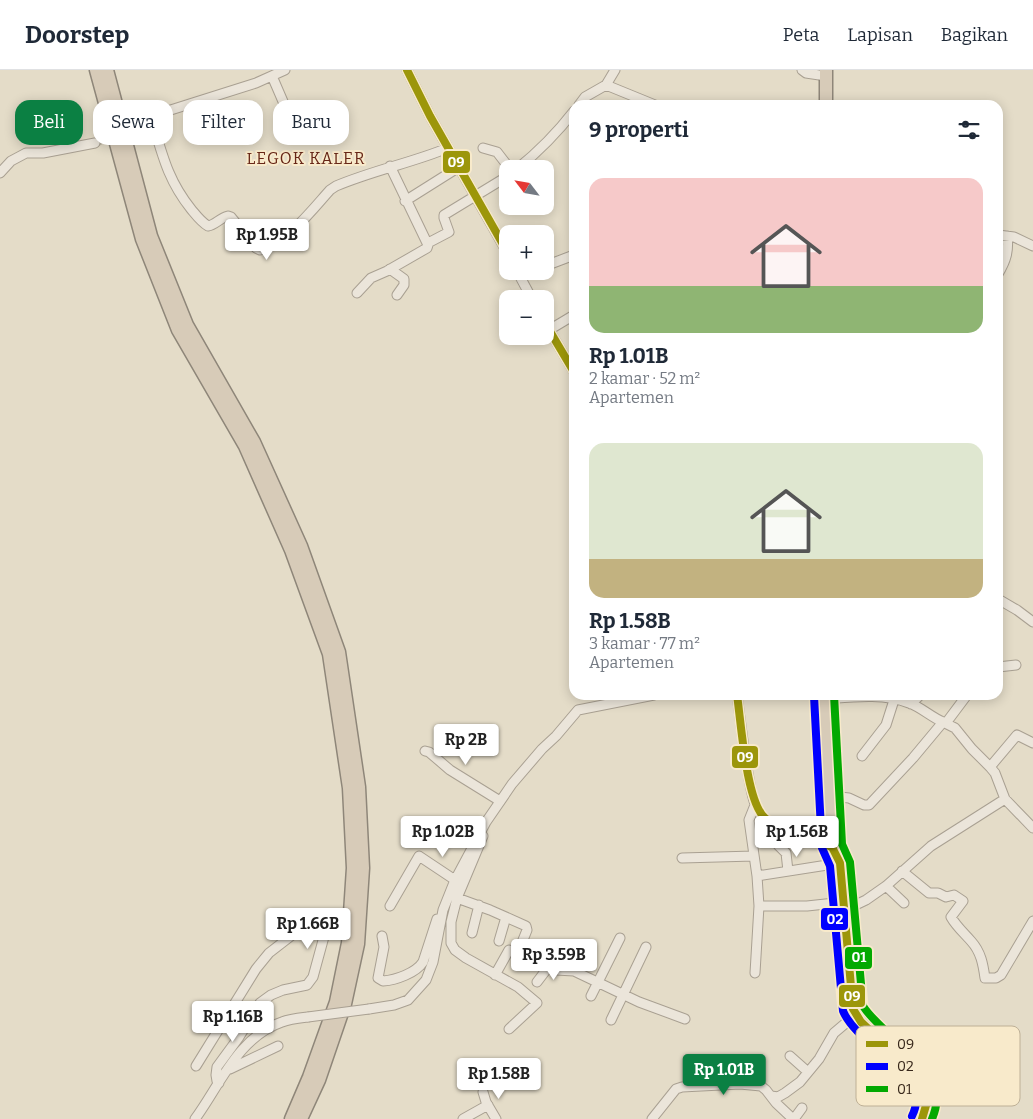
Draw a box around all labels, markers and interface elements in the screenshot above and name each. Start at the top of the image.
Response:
text: Doorstep [25,21,129,49]
text: Peta [783,24,819,46]
text: Lapisan [847,24,913,46]
text: Bagikan [941,24,1008,46]
chip: Beli [15,100,83,145]
chip: Sewa [93,100,173,145]
chip: Filter [183,100,263,145]
chip: Baru [273,100,349,145]
icon: filters [955,116,983,144]
text: 9 properti [589,117,689,143]
district label: LEGOK KALER [247,149,366,168]
line badge: 09 [442,150,471,174]
text: 09 [447,154,465,171]
north arrow [499,160,554,215]
map controls [499,160,554,345]
icon: home [741,211,831,301]
pin: Rp 1.95B [215,218,319,261]
text: Rp 1.95B [236,225,298,244]
button: + [499,225,554,280]
button: − [499,290,554,345]
text: Rp 1.01B [589,343,668,369]
text: 2 kamar · 52 m² [589,369,700,388]
text: Apartemen [589,388,674,407]
icon: home [741,476,831,566]
text: Rp 1.58B [589,608,671,634]
text: 3 kamar · 77 m² [589,634,700,653]
text: Apartemen [589,653,674,672]
pin: Rp 2B [431,724,501,766]
text: Rp 2B [445,730,487,749]
line badge: 09 [731,745,759,769]
text: 09 [736,749,754,766]
pin: Rp 1.02B [391,816,495,858]
pin: Rp 1.56B [745,816,849,858]
text: Rp 1.02B [412,822,474,841]
text: Rp 1.56B [766,822,828,841]
line badge: 02 [820,907,849,931]
pin: Rp 1.66B [256,908,360,950]
text: 02 [827,911,843,928]
text: Rp 1.66B [277,914,339,933]
pin: Rp 3.59B [502,938,606,981]
text: Rp 3.59B [522,945,586,964]
line badge: 01 [844,946,873,970]
text: 01 [852,949,866,966]
line badge: 09 [838,984,866,1008]
text: 09 [843,988,861,1005]
pin: Rp 1.16B [181,1000,285,1043]
text: Rp 1.16B [203,1007,263,1026]
legend [856,1026,1020,1106]
text: 09 [897,1036,914,1053]
pin: Rp 1.01B [672,1054,776,1096]
pin: Rp 1.58B [447,1058,551,1100]
text: 02 [897,1058,914,1075]
text: Rp 1.01B [694,1060,754,1079]
text: Rp 1.58B [468,1064,530,1083]
text: 01 [897,1081,912,1098]

